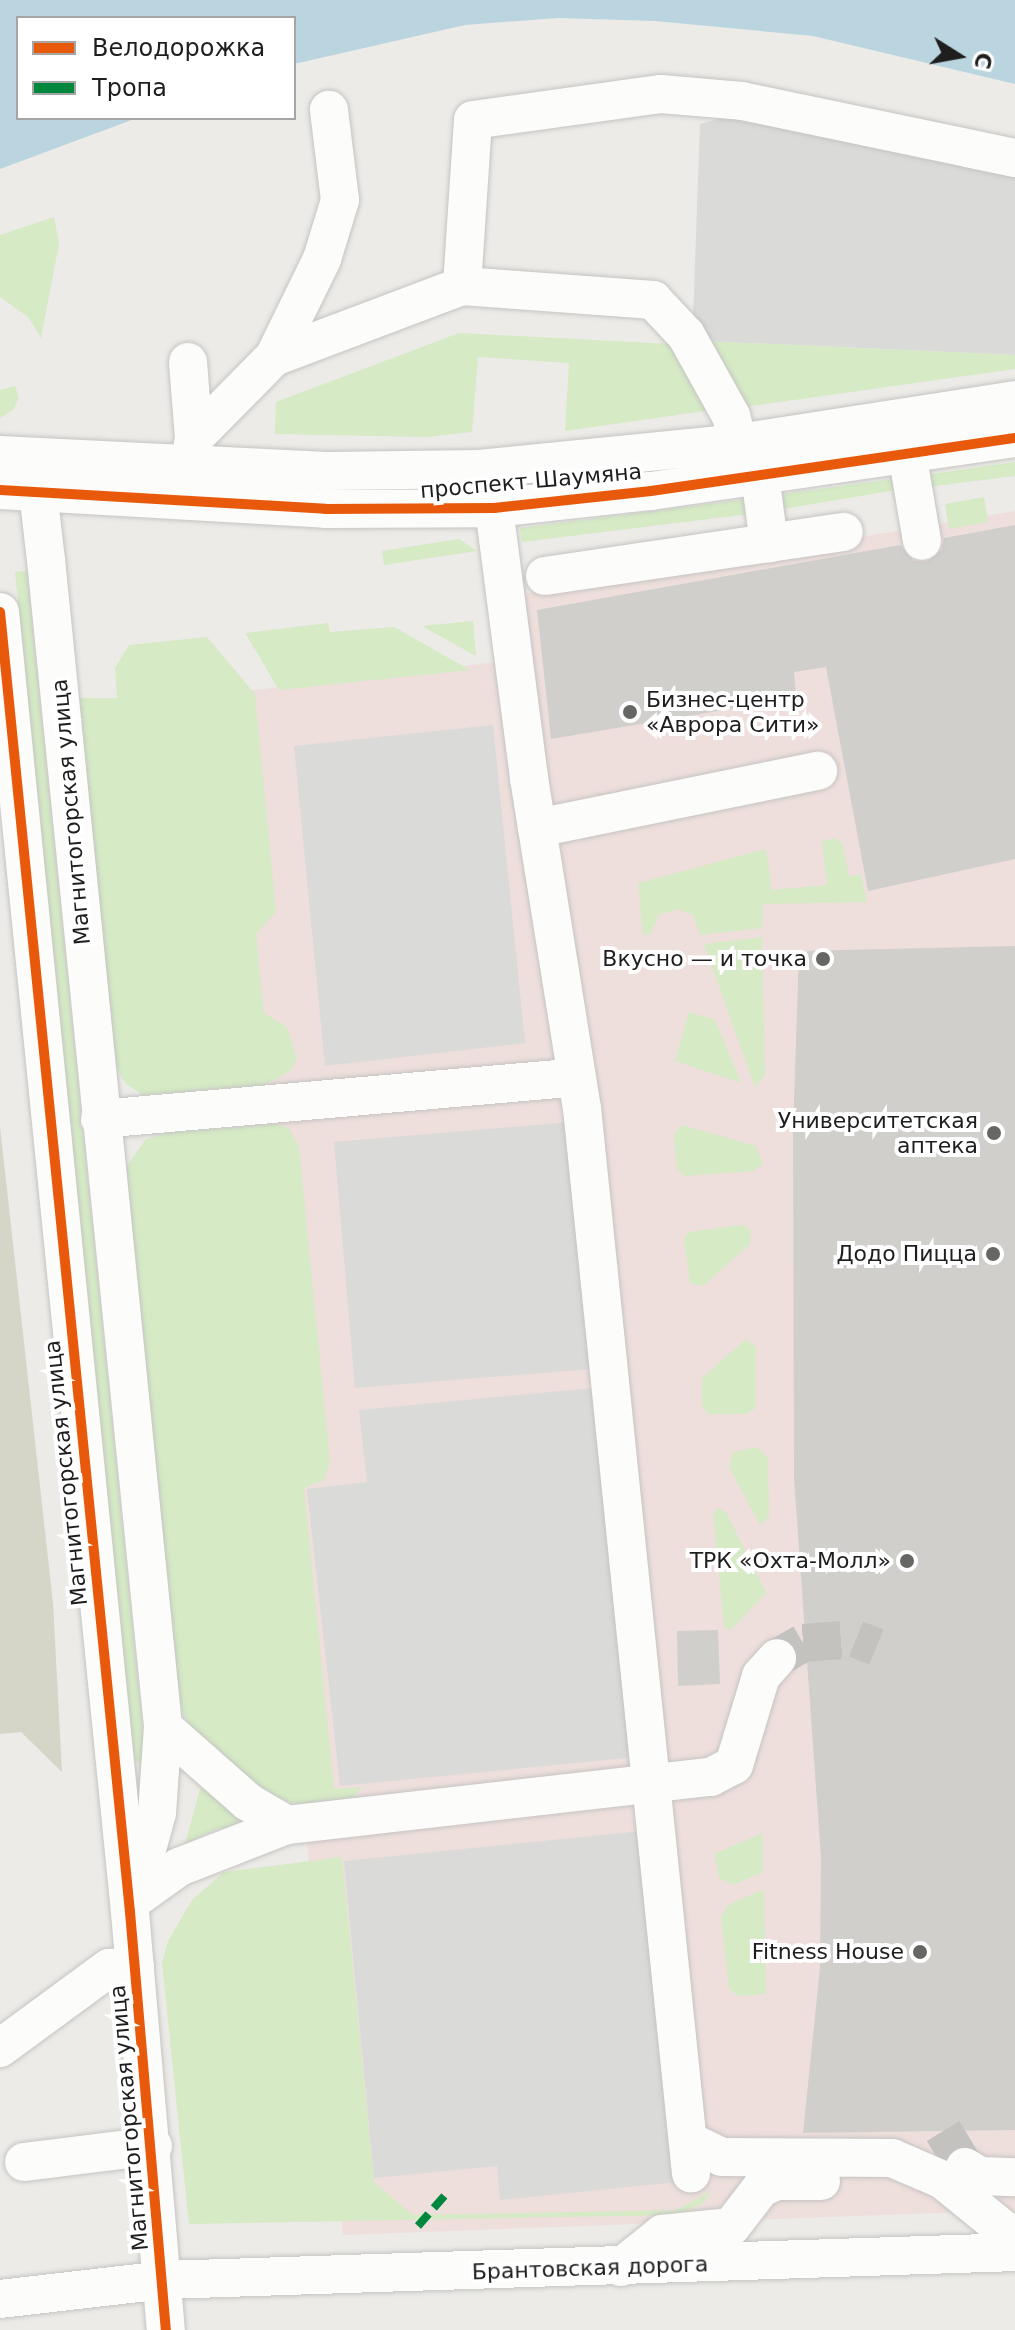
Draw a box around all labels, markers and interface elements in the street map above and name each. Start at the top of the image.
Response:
legend [16,16,296,120]
north arrow [919,16,999,96]
text: Велодорожка [92,34,265,62]
text: С [969,50,997,71]
text: Тропа [92,74,167,102]
street label: проспект Шаумяна [419,458,643,504]
street label: Магнитогорская улица [46,678,96,946]
place label: Бизнес-центр «Аврора Сити» [646,686,820,738]
marker: Бизнес-центр «Аврора Сити» [621,703,639,721]
place label: Вкусно — и точка [602,946,807,972]
marker: Вкусно — и точка [814,950,832,968]
place label: Университетская аптека [778,1107,978,1158]
marker: Университетская аптека [985,1124,1003,1142]
place label: Додо Пицца [836,1241,977,1267]
marker: Додо Пицца [984,1245,1002,1263]
street label: Магнитогорская улица [39,1339,93,1607]
place label: ТРК «Охта-Молл» [690,1548,891,1574]
marker: ТРК «Охта-Молл» [898,1552,916,1570]
place label: Fitness House [752,1939,904,1965]
marker: Fitness House [911,1943,929,1961]
street label: Магнитогорская улица [104,1984,154,2252]
street label: Брантовская дорога [471,2251,709,2285]

